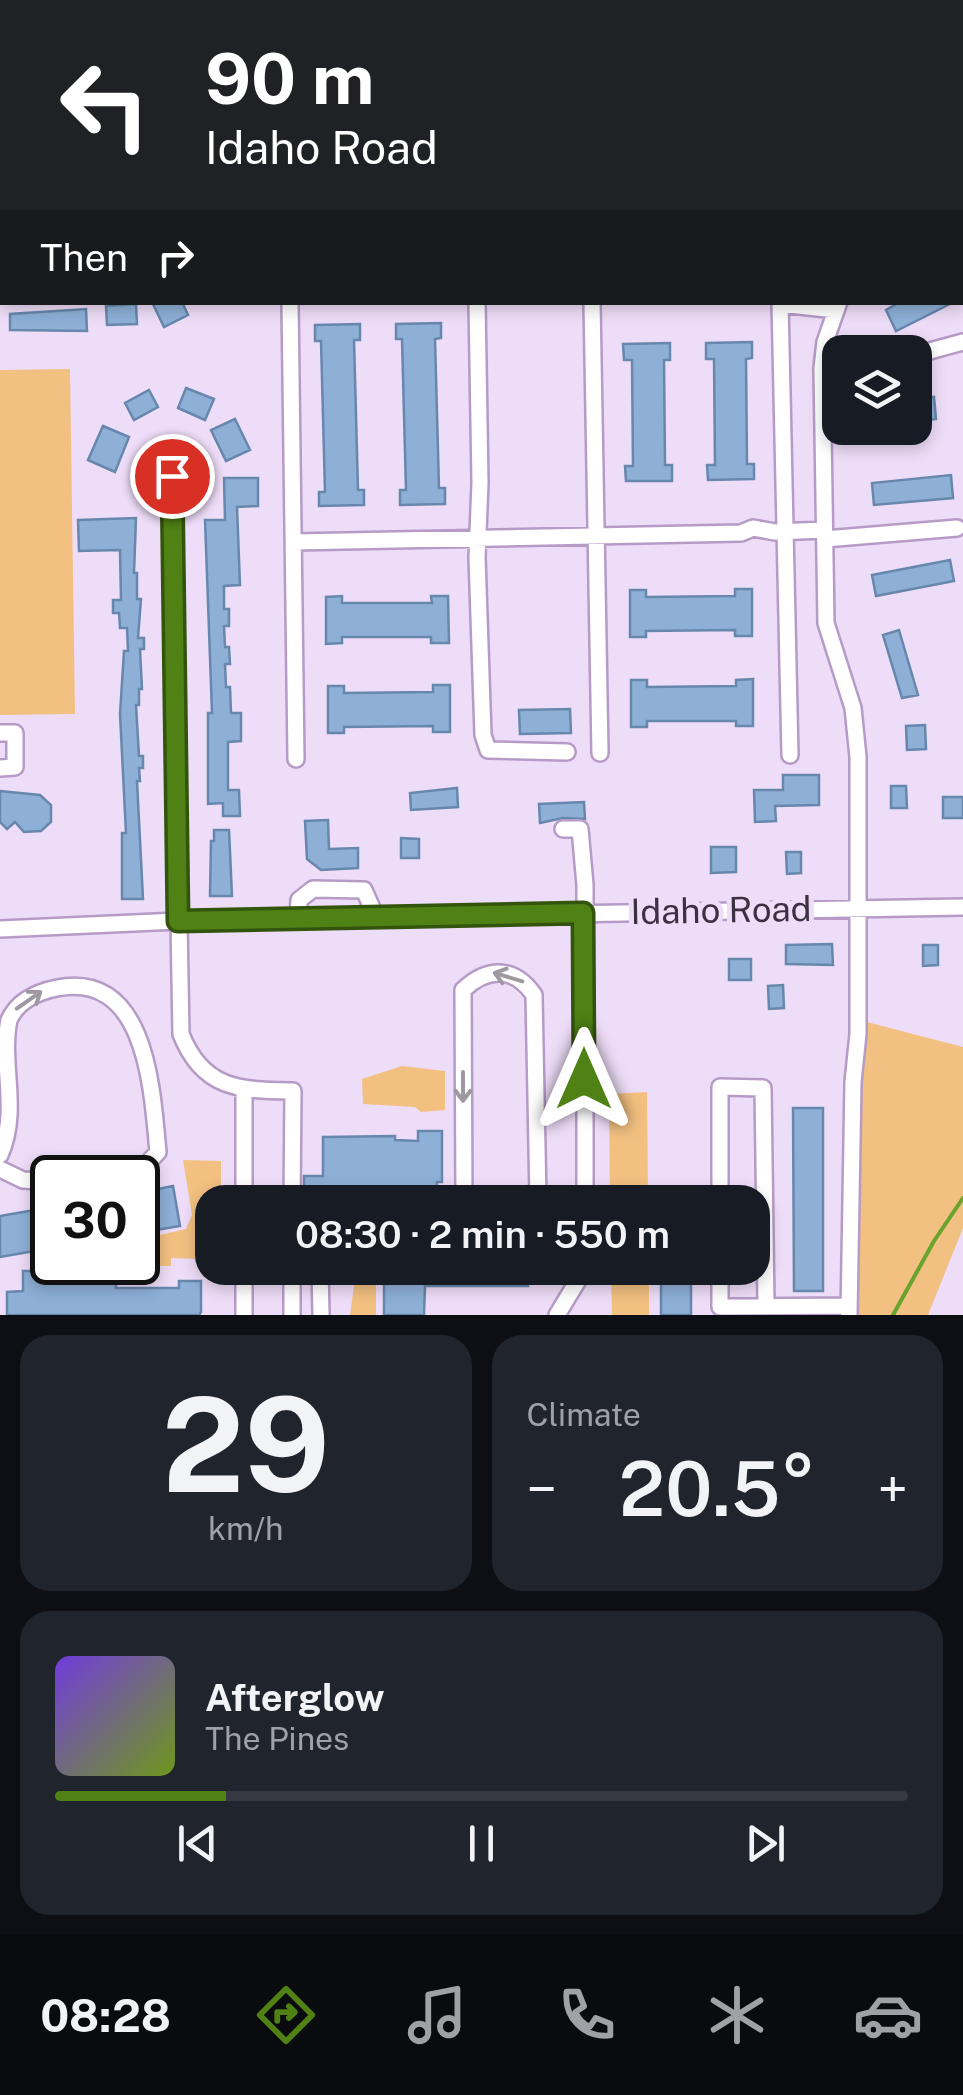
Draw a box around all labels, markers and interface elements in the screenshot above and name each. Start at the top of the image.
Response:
text: 90 m [205,37,375,120]
icon: left [40,40,170,170]
text: Idaho Road [205,121,438,174]
icon: right [148,230,203,285]
text: Then [40,235,128,280]
map controls [822,335,932,445]
button: layers [822,335,932,445]
pin [130,434,215,519]
icon: arrive [145,449,200,504]
street label: Idaho Road [630,888,812,932]
one-way arrow [493,967,524,985]
one-way arrow [15,990,42,1011]
position arrow [532,1027,636,1131]
one-way arrow [454,1070,472,1103]
speed limit sign: 30 [30,1155,160,1285]
text: 08:30 · 2 min · 550 m [295,1212,670,1257]
text: 29 [162,1369,330,1521]
text: Climate [527,1396,641,1433]
text: 20.5° [619,1445,816,1533]
text: − [527,1457,557,1521]
text: + [878,1457,908,1521]
text: km/h [208,1510,283,1547]
text: Afterglow [205,1675,385,1720]
text: The Pines [205,1720,349,1757]
icon: previous [170,1816,225,1871]
icon: pause [454,1816,509,1871]
icon: next [738,1816,793,1871]
icon: directions [251,1980,321,2050]
icon: music [402,1980,472,2050]
icon: phone [552,1980,622,2050]
icon: climate [702,1980,772,2050]
icon: car [853,1980,923,2050]
text: 08:28 [40,1989,171,2042]

